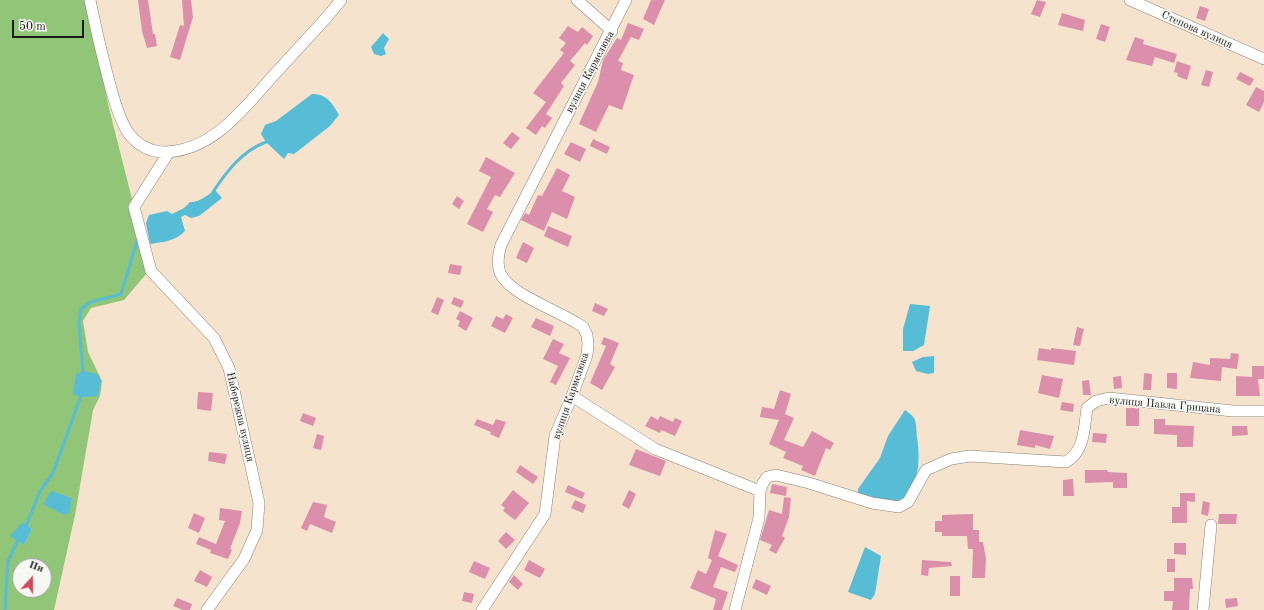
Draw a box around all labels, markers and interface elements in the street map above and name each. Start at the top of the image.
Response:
street label: Степова вулиця [1159,8,1235,52]
scale bar [14,12,86,38]
text: 50 m [19,21,46,33]
street label: вулиця Кармелюка [563,29,617,115]
street label: вулиця Кармелюка [550,351,592,441]
street label: Набережна вулиця [223,371,257,463]
street label: вулиця Павла Грицана [1109,394,1221,416]
north arrow [12,558,52,598]
text: Пн [27,559,45,575]

